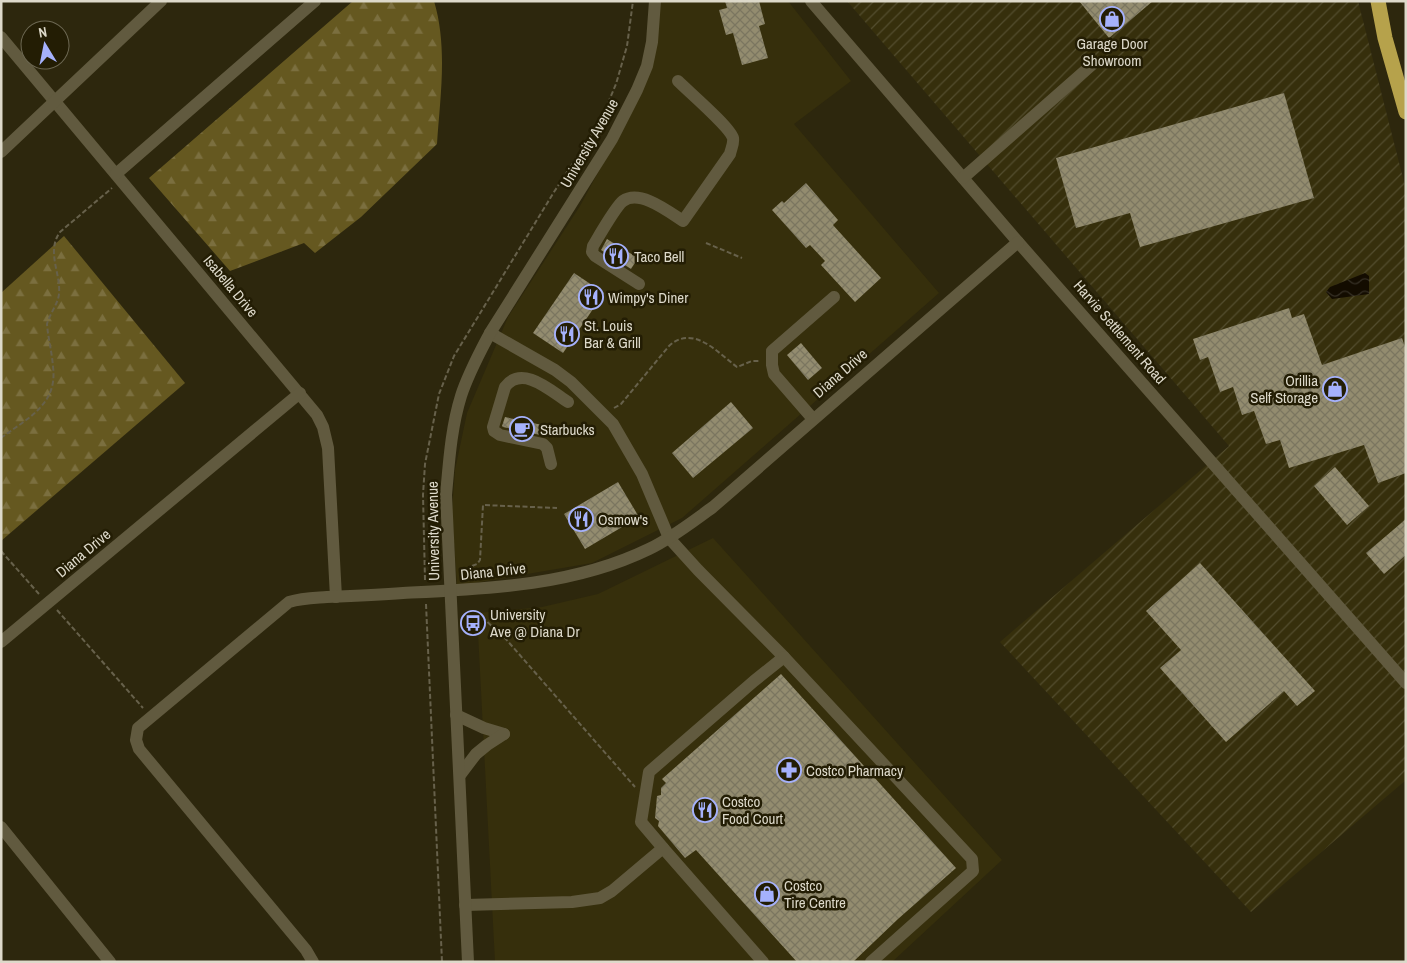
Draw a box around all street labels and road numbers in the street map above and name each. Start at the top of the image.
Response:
street label: University Avenue [555,94,623,191]
street label: Isabella Drive [199,250,263,322]
street label: Harvie Settlement Road [1069,276,1171,388]
street label: Diana Drive [808,343,872,402]
street label: University Avenue [422,481,444,581]
street label: Diana Drive [51,524,115,582]
street label: Diana Drive [459,557,527,585]

